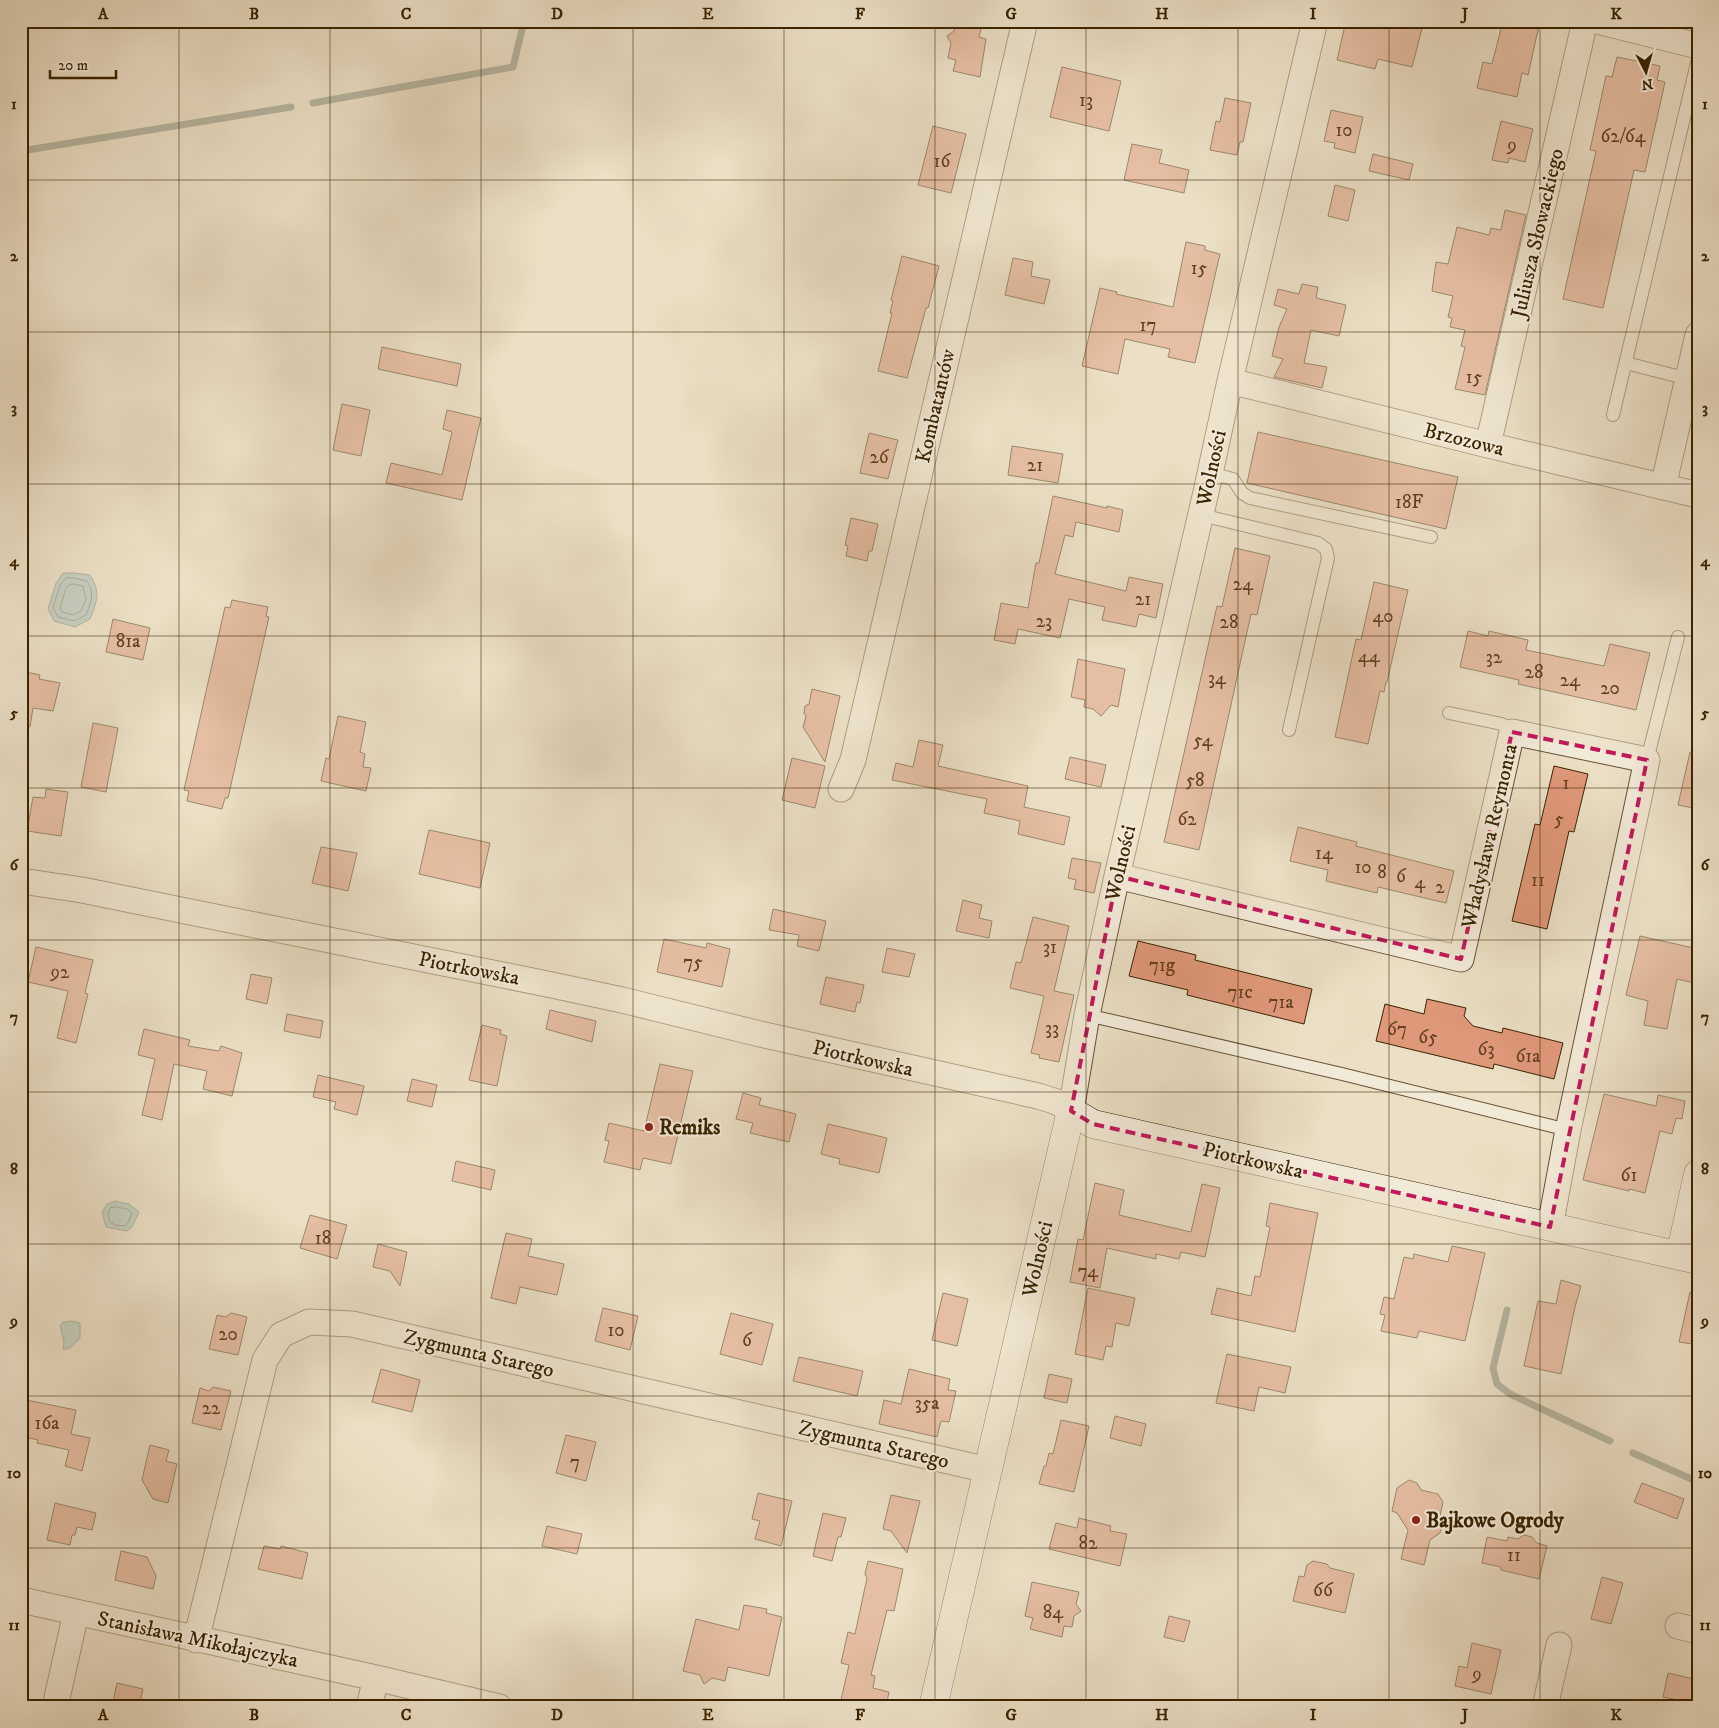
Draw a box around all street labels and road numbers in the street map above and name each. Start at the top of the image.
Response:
street label: Juliusza Słowackiego [1505,146,1570,322]
street label: Kombatantów [910,346,962,466]
street label: Brzozowa [1421,417,1507,463]
street label: Wolności [1191,428,1233,510]
street label: Władysława Reymonta [1456,741,1524,932]
street label: Wolności [1099,823,1142,905]
street label: Piotrkowska [416,946,522,992]
street label: Piotrkowska [810,1035,916,1083]
street label: Piotrkowska [1200,1137,1306,1185]
street label: Wolności [1016,1219,1059,1301]
street label: Zygmunta Starego [401,1324,557,1384]
street label: Zygmunta Starego [796,1415,952,1475]
street label: Stanisława Mikołajczyka [95,1606,301,1674]

